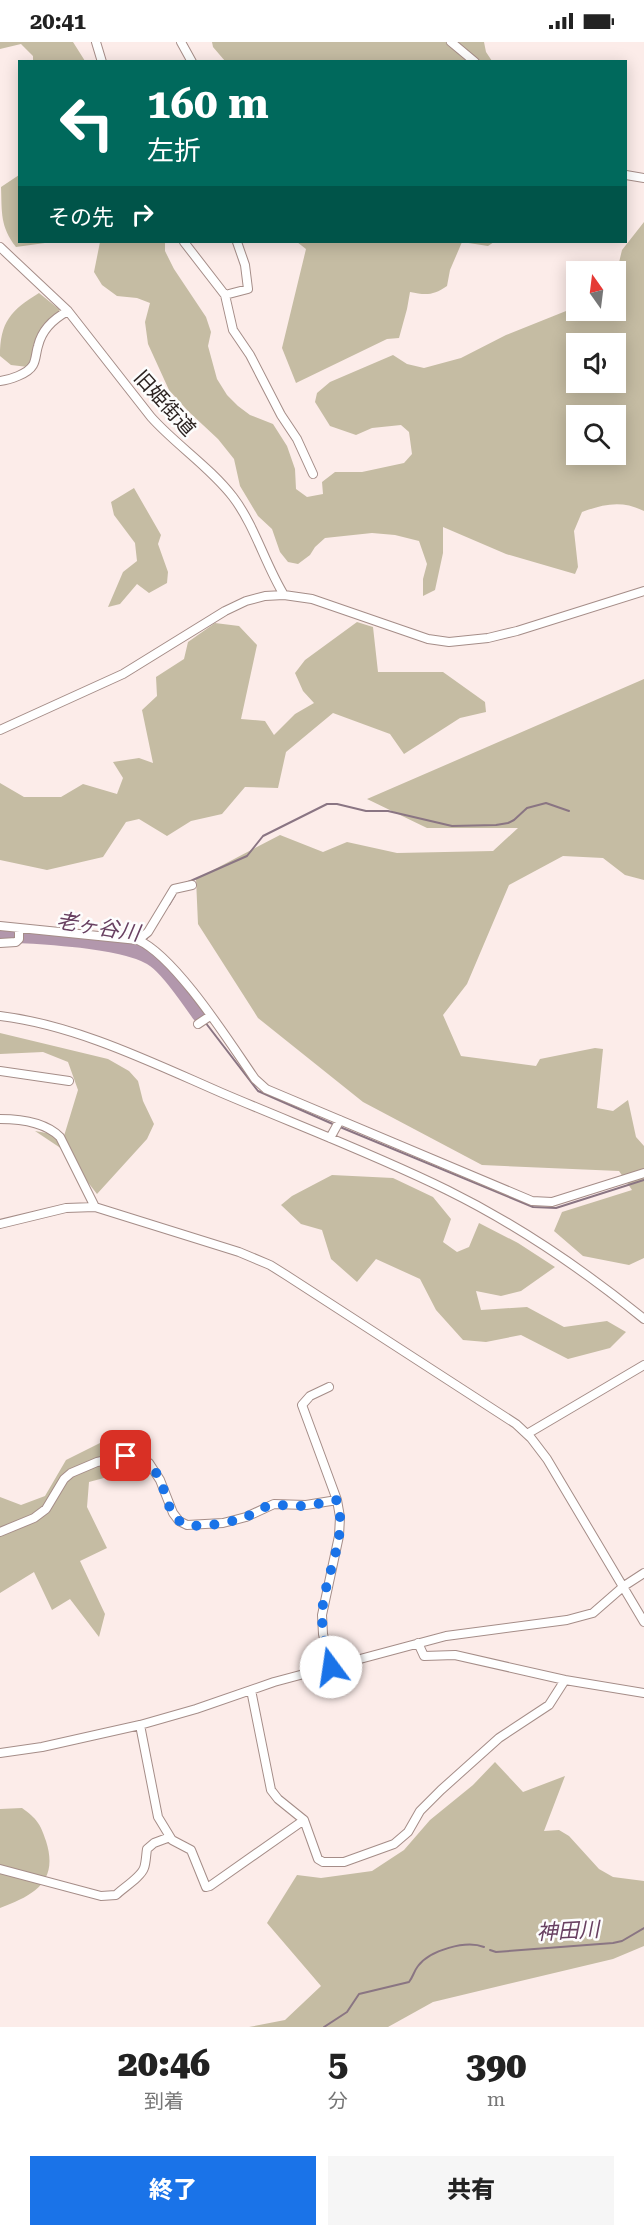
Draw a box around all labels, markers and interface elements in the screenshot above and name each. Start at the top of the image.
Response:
text: 20:41 [30,9,86,34]
text: 160 m [147,79,269,128]
icon: left [48,84,126,162]
text: 左折 [147,135,201,167]
icon: right [126,198,159,231]
text: その先 [48,205,114,230]
north arrow [566,261,626,321]
map controls [566,261,626,465]
button: sound [566,333,626,393]
street label: 旧姫街道 [129,365,201,441]
button: search [566,405,626,465]
water label: 老ヶ谷川 [55,909,143,946]
pin [100,1430,151,1481]
icon: arrive [109,1439,142,1472]
position arrow [299,1635,363,1699]
water label: 神田川 [536,1917,602,1945]
text: 20:46 [118,2043,210,2085]
text: 5 [328,2043,348,2085]
text: 390 [466,2045,526,2087]
text: m [487,2087,505,2111]
text: 到着 [144,2089,184,2113]
text: 分 [328,2089,348,2113]
button: 終了 [30,2156,316,2225]
button: 共有 [328,2156,614,2225]

